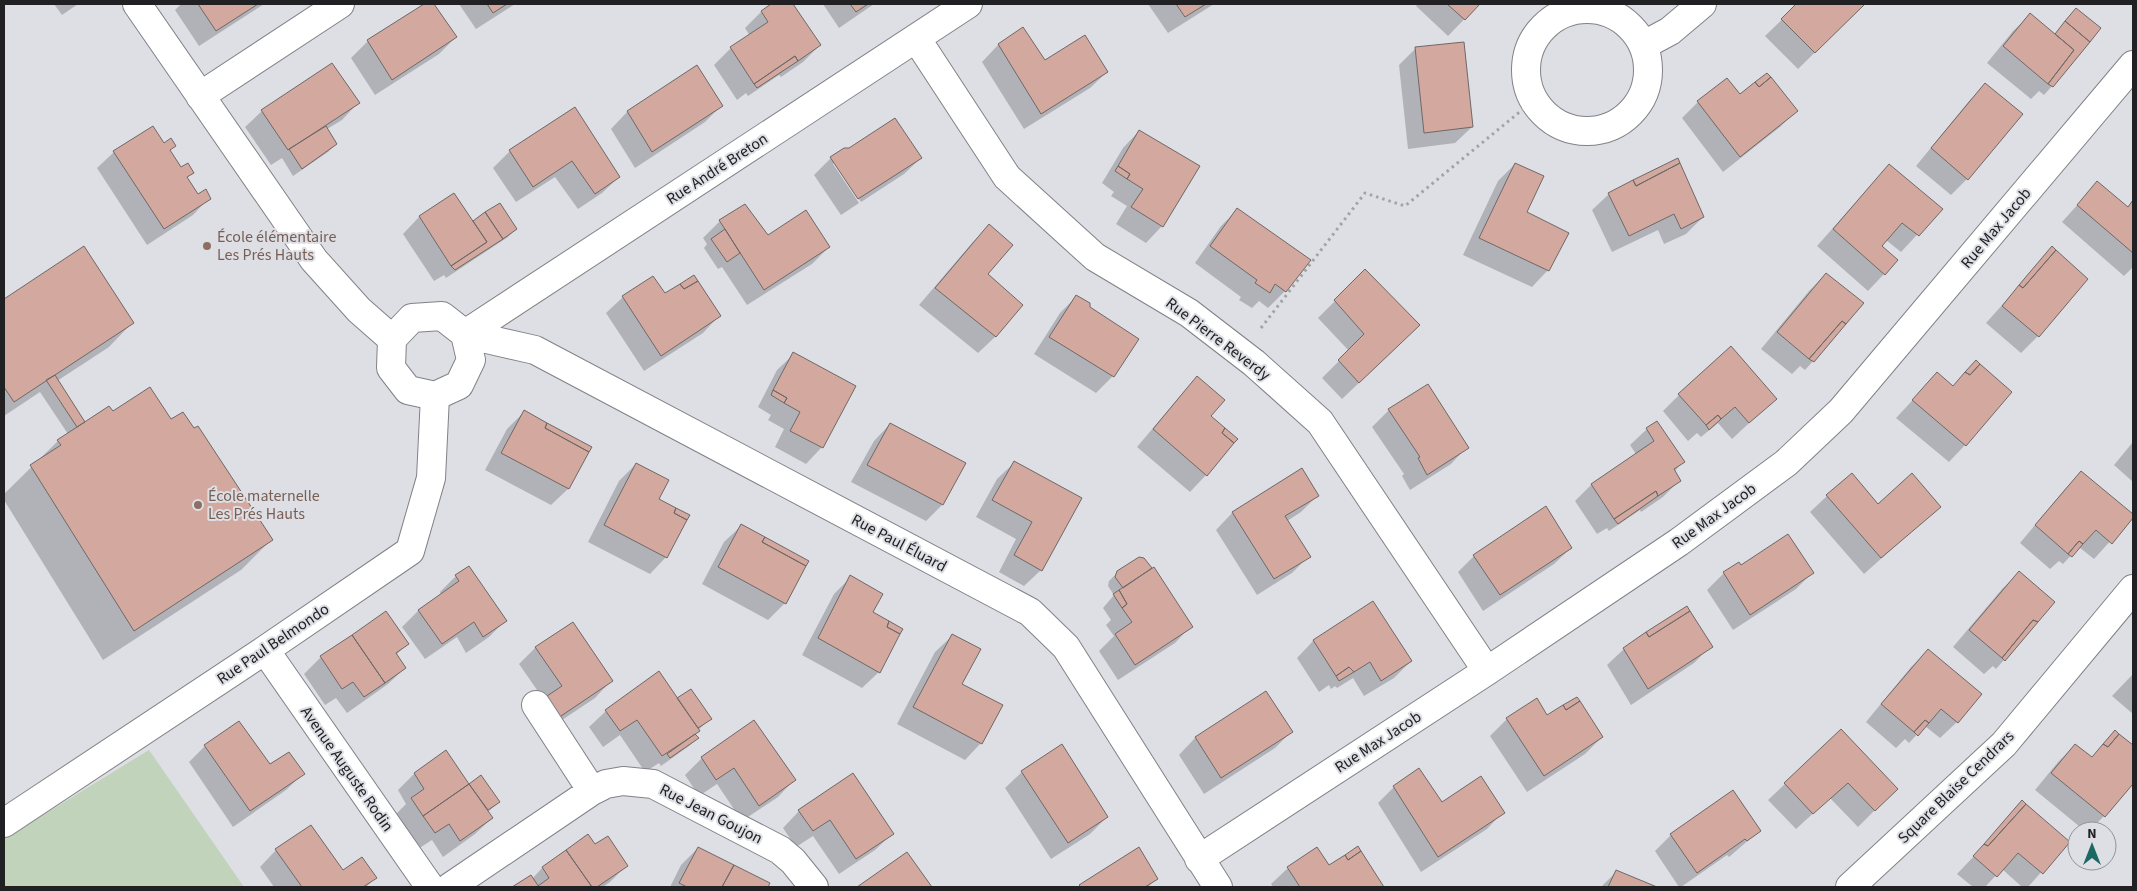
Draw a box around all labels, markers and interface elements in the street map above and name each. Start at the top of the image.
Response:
street label: Rue André Breton [662,128,772,210]
street label: Rue Max Jacob [1956,183,2036,273]
place label: École élémentaire Les Prés Hauts [217,226,336,266]
marker: École élémentaire Les Prés Hauts [201,240,213,252]
street label: Rue Pierre Reverdy [1161,292,1275,386]
street label: Rue Max Jacob [1667,478,1761,554]
place label: École maternelle Les Prés Hauts [208,485,320,525]
marker: École maternelle Les Prés Hauts [192,499,204,511]
street label: Rue Paul Éluard [848,509,950,577]
street label: Rue Paul Belmondo [213,598,333,690]
street label: Avenue Auguste Rodin [295,702,399,836]
street label: Rue Max Jacob [1330,706,1426,778]
street label: Square Blaise Cendrars [1893,725,2019,848]
street label: Rue Jean Goujon [656,779,766,849]
north arrow [2067,821,2117,871]
text: N [2087,824,2097,844]

